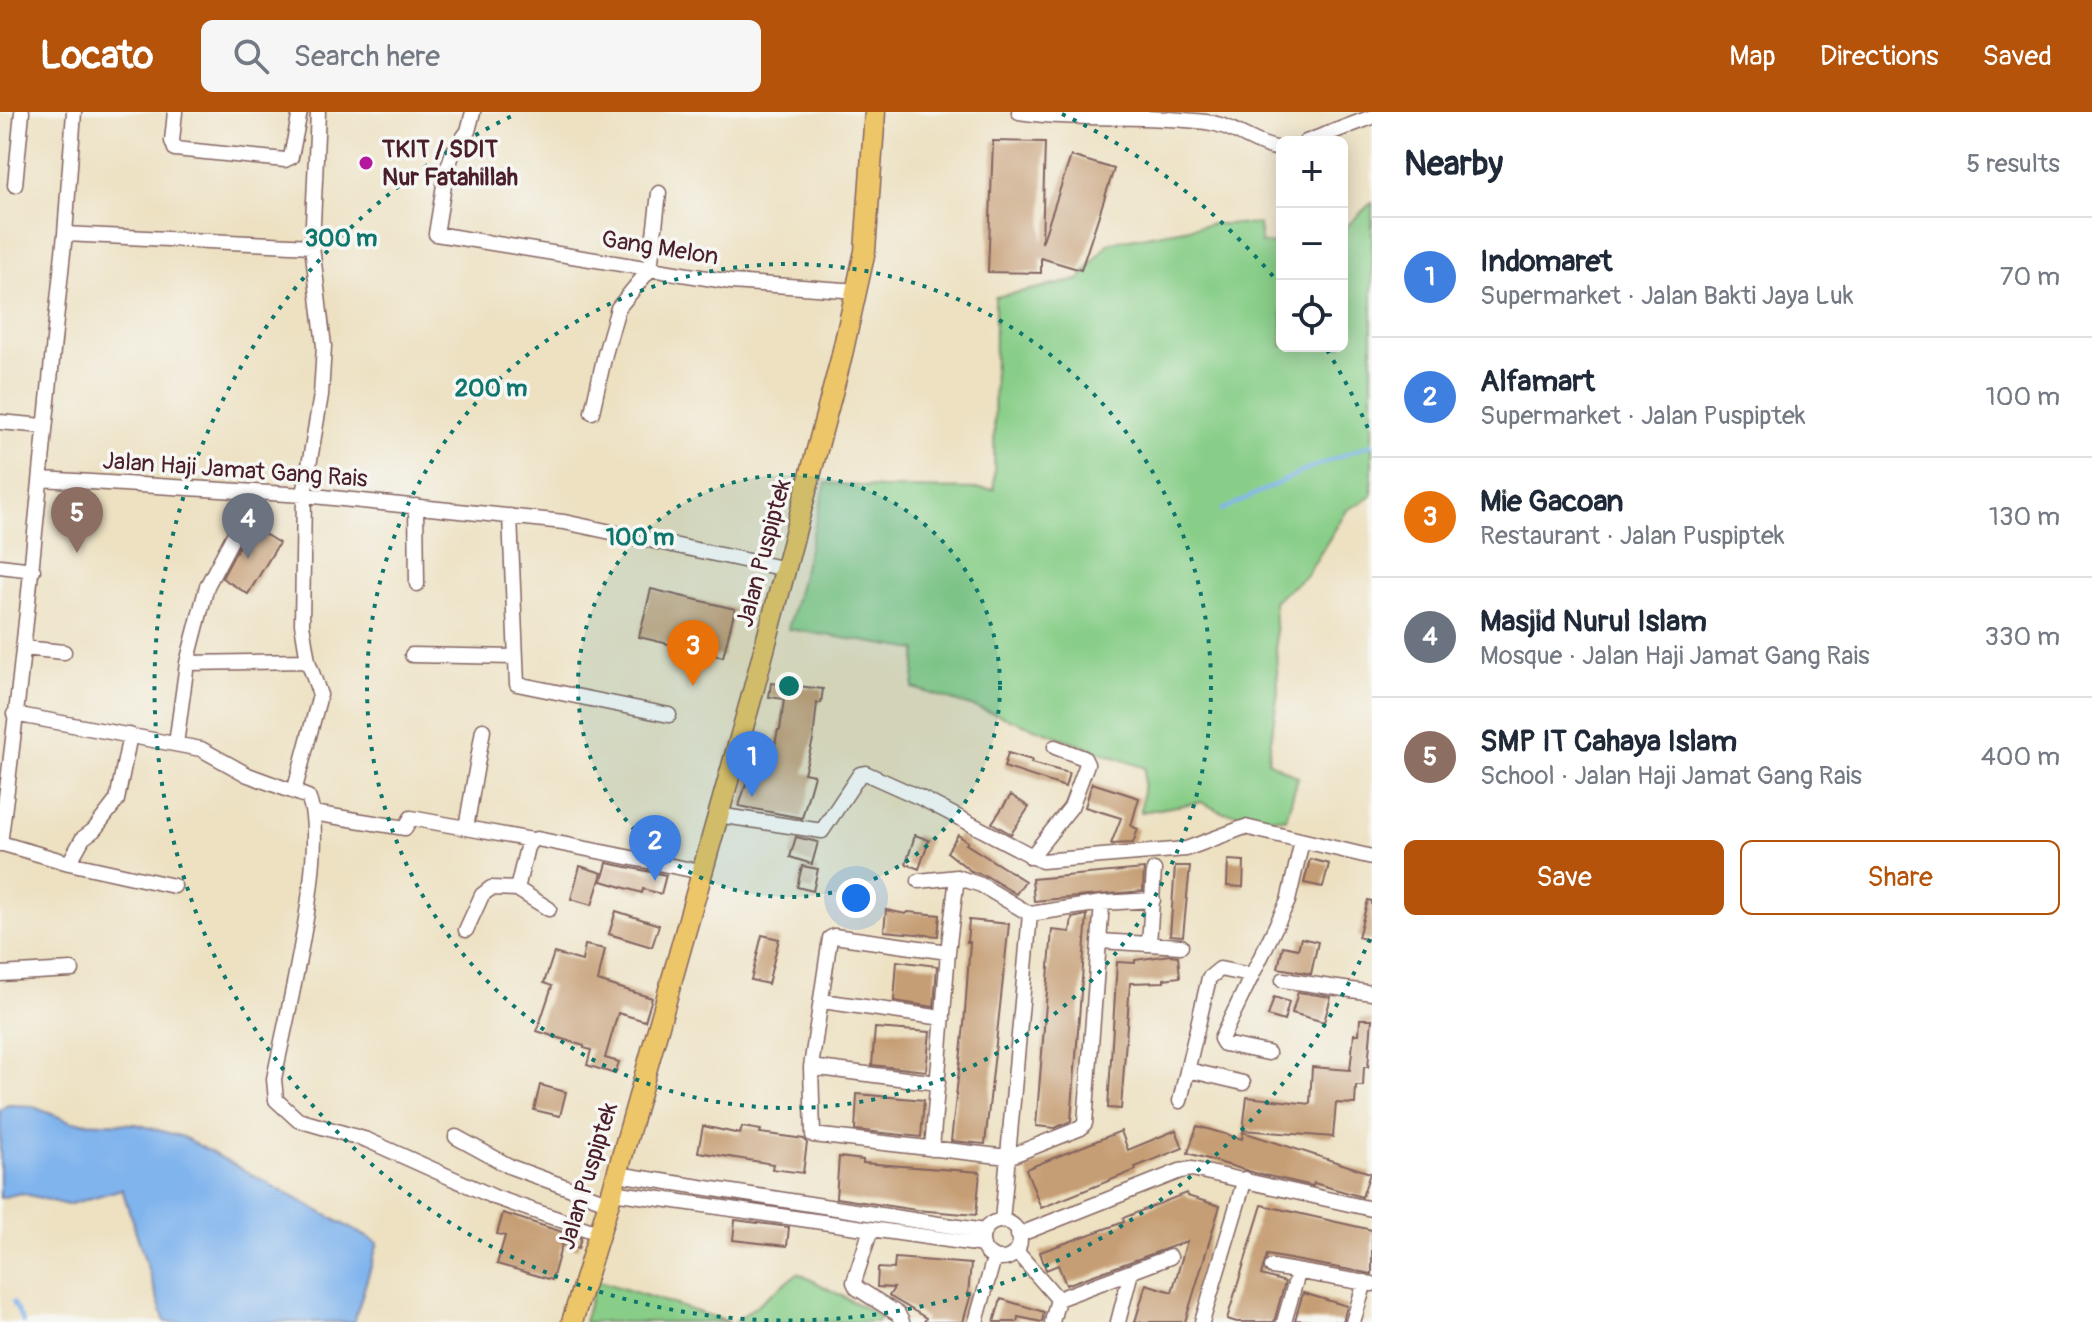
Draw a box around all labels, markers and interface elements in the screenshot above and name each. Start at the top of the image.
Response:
search box [201,20,761,92]
text: Locato [40,32,153,80]
icon: search [229,34,273,78]
text: Search here [293,38,440,75]
text: Map [1729,39,1776,74]
text: Directions [1820,39,1939,74]
text: Saved [1983,39,2052,74]
place label: TKIT / SDIT Nur Fatahillah [381,135,518,192]
map controls [1276,136,1348,352]
button: + [1276,136,1348,208]
text: Nearby [1404,143,1503,186]
text: 5 results [1966,148,2060,180]
marker: TKIT / SDIT Nur Fatahillah [357,154,375,172]
button: − [1276,208,1348,280]
text: 300 m [305,224,377,253]
street label: Gang Melon [599,224,721,272]
text: Indomaret [1480,243,1612,280]
text: 1 [1425,261,1435,293]
text: 70 m [2000,261,2060,293]
button: locate [1276,280,1348,352]
text: Supermarket · Jalan Bakti Jaya Luk [1480,280,1854,312]
text: Alfamart [1480,363,1595,400]
text: 200 m [455,374,527,403]
text: 2 [1423,381,1437,413]
text: 100 m [1986,381,2060,413]
text: Supermarket · Jalan Puspiptek [1480,400,1806,432]
street label: Jalan Haji Jamat Gang Rais [102,446,369,494]
street label: Jalan Puspiptek [730,476,798,630]
text: Mie Gacoan [1480,483,1623,520]
pin: 5 [51,487,103,553]
pin: 4 [222,493,274,559]
text: 3 [1423,501,1437,533]
text: 130 m [1989,501,2060,533]
text: Restaurant · Jalan Puspiptek [1480,520,1785,552]
text: 100 m [606,523,674,552]
text: Masjid Nurul Islam [1480,603,1707,640]
pin: 3 [667,620,719,686]
text: 4 [1422,621,1438,653]
text: 330 m [1984,621,2060,653]
text: Mosque · Jalan Haji Jamat Gang Rais [1480,640,1870,672]
centre of rings [775,672,803,700]
text: SMP IT Cahaya Islam [1480,723,1737,760]
pin: 1 [726,731,778,797]
text: 5 [1423,741,1437,773]
text: 400 m [1981,741,2060,773]
text: School · Jalan Haji Jamat Gang Rais [1480,760,1862,792]
pin: 2 [629,815,681,881]
button: Save [1404,840,1724,915]
button: Share [1740,840,2060,915]
your location [836,878,876,918]
street label: Jalan Puspiptek [552,1099,624,1253]

